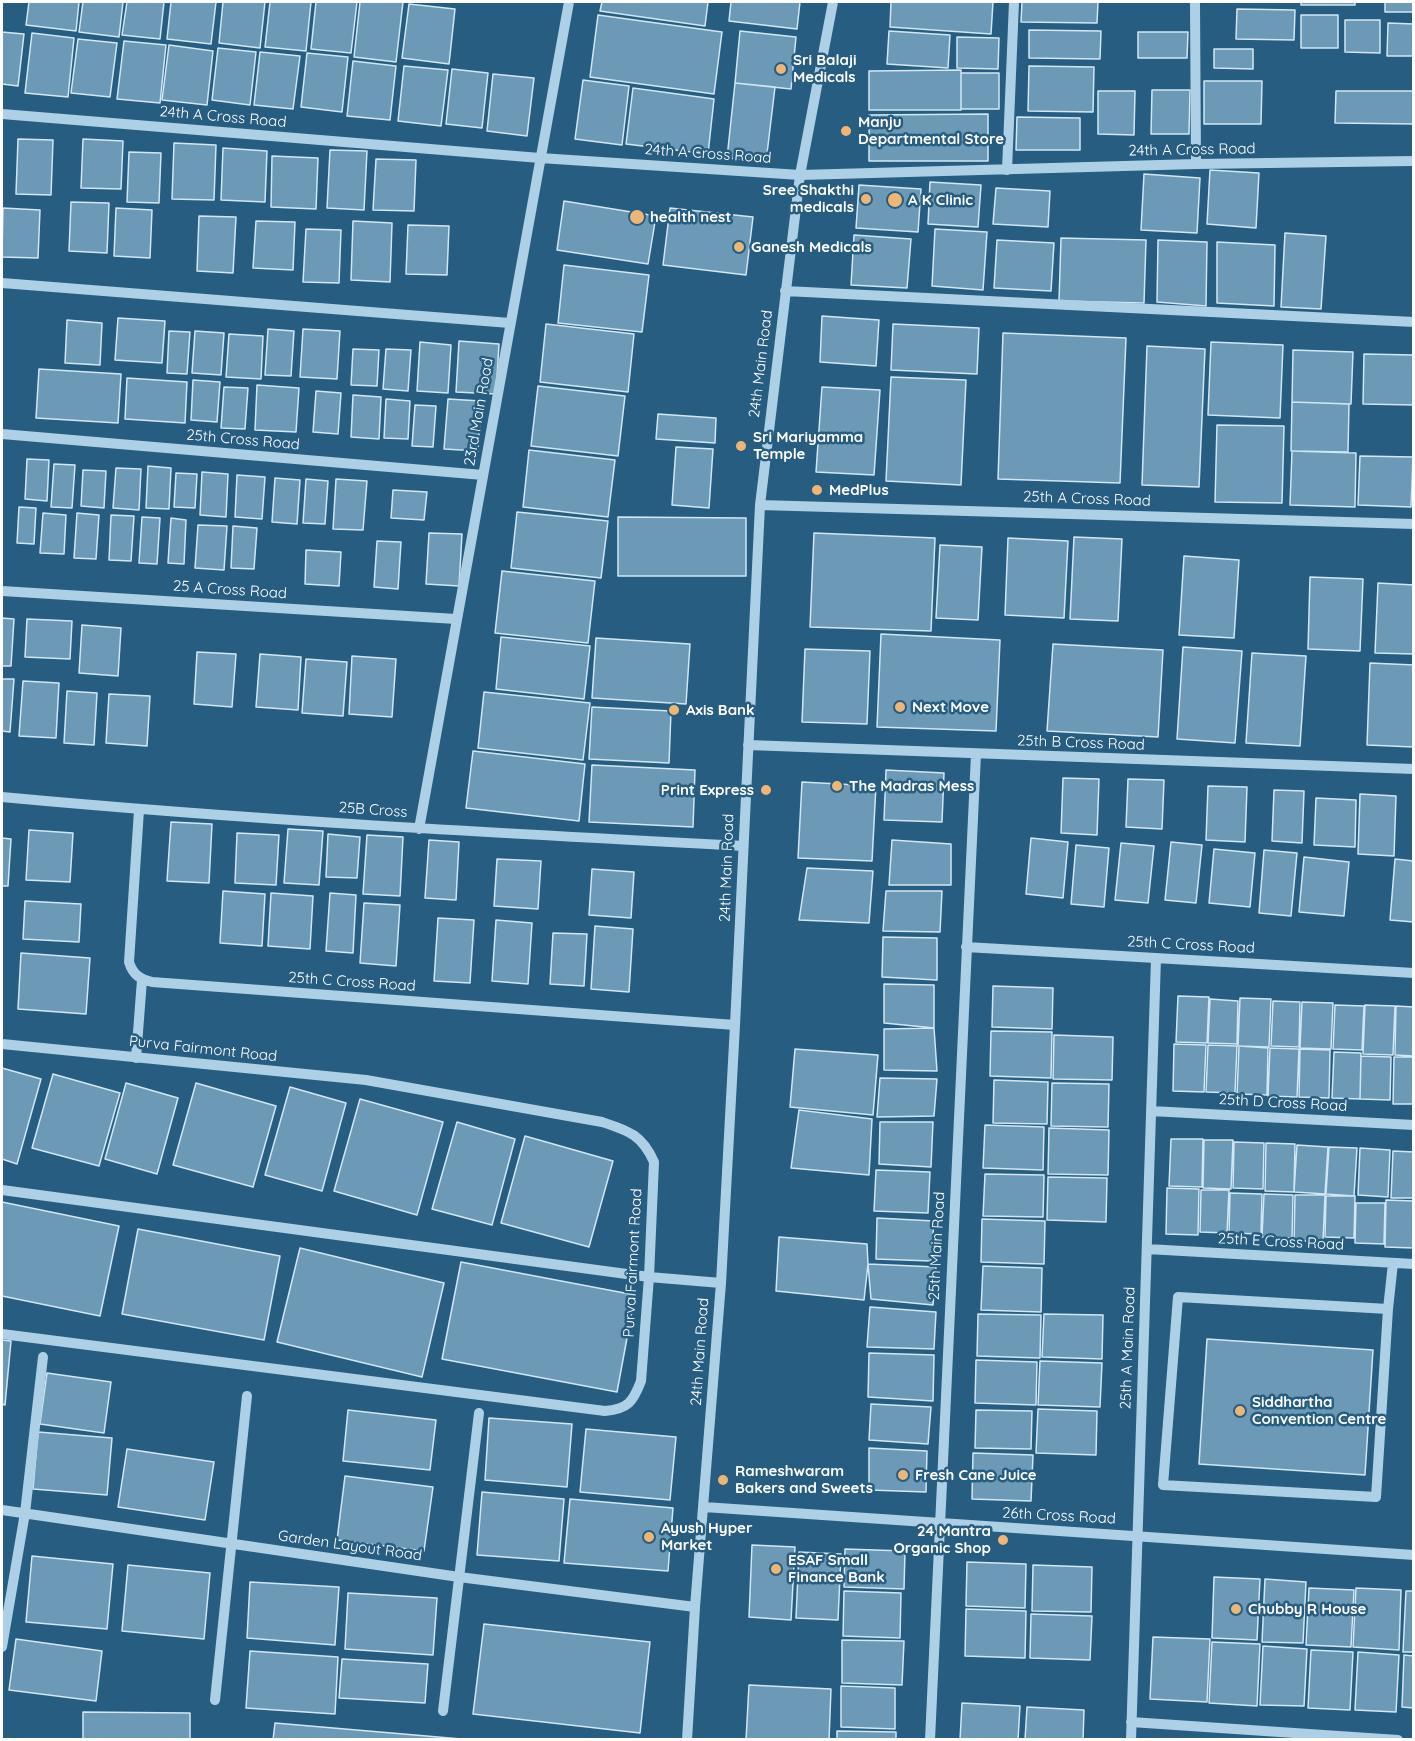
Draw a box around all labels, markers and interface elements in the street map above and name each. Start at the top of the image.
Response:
place label: Sri Balaji Medicals [793,51,857,86]
marker: Sri Balaji Medicals [774,62,788,76]
street label: 24th A Cross Road [159,102,287,132]
place label: Manju Departmental Store [858,113,1004,148]
marker: Manju Departmental Store [839,124,853,138]
street label: 24th A Cross Road [1128,140,1256,160]
street label: 24th A Cross Road [644,141,772,167]
place label: Sree Shakthi medicals [763,181,854,216]
marker: A K Clinic [886,191,904,209]
place label: A K Clinic [908,191,973,209]
marker: Sree Shakthi medicals [859,192,873,206]
marker: health nest [628,208,646,226]
place label: health nest [650,208,731,226]
place label: Ganesh Medicals [751,238,872,256]
marker: Ganesh Medicals [732,240,746,254]
street label: 24th Main Road [745,309,777,419]
street label: 23rd Main Road [461,357,497,467]
street label: 25th Cross Road [185,426,301,454]
place label: Sri Mariyamma Temple [753,428,863,463]
marker: Sri Mariyamma Temple [734,439,748,453]
place label: MedPlus [829,481,889,499]
marker: MedPlus [810,483,824,497]
street label: 25th A Cross Road [1023,488,1151,510]
street label: 25 A Cross Road [172,577,288,603]
place label: Next Move [912,698,989,716]
marker: Next Move [893,700,907,714]
place label: Axis Bank [686,701,755,719]
marker: Axis Bank [667,703,681,717]
street label: 25th B Cross Road [1017,732,1145,754]
place label: The Madras Mess [849,777,974,795]
marker: The Madras Mess [830,779,844,793]
place label: Print Express [661,781,754,799]
marker: Print Express [759,783,773,797]
street label: 25B Cross [338,799,408,821]
street label: 24th Main Road [716,814,738,922]
street label: 25th C Cross Road [1127,933,1255,957]
street label: 25th C Cross Road [288,969,416,995]
street label: Purva Fairmont Road [128,1032,278,1066]
street label: 25th D Cross Road [1218,1091,1348,1115]
street label: Purva Fairmont Road [620,1188,646,1338]
street label: 25th Main Road [925,1191,949,1301]
street label: 25th E Cross Road [1217,1230,1345,1254]
street label: 25th A Main Road [1117,1286,1139,1410]
street label: 24th Main Road [687,1297,713,1407]
place label: Siddhartha Convention Centre [1252,1393,1386,1428]
marker: Siddhartha Convention Centre [1233,1404,1247,1418]
place label: Rameshwaram Bakers and Sweets [735,1462,873,1497]
place label: Fresh Cane Juice [915,1466,1037,1484]
marker: Fresh Cane Juice [896,1468,910,1482]
marker: Rameshwaram Bakers and Sweets [716,1473,730,1487]
street label: 26th Cross Road [1002,1504,1116,1528]
place label: Ayush Hyper Market [661,1519,752,1554]
place label: 24 Mantra Organic Shop [893,1522,991,1557]
street label: Garden Layout Road [277,1527,423,1565]
marker: Ayush Hyper Market [642,1530,656,1544]
marker: 24 Mantra Organic Shop [996,1533,1010,1547]
place label: ESAF Small Finance Bank [788,1551,885,1586]
marker: ESAF Small Finance Bank [769,1562,783,1576]
place label: Chubby R House [1248,1600,1366,1618]
marker: Chubby R House [1229,1602,1243,1616]

